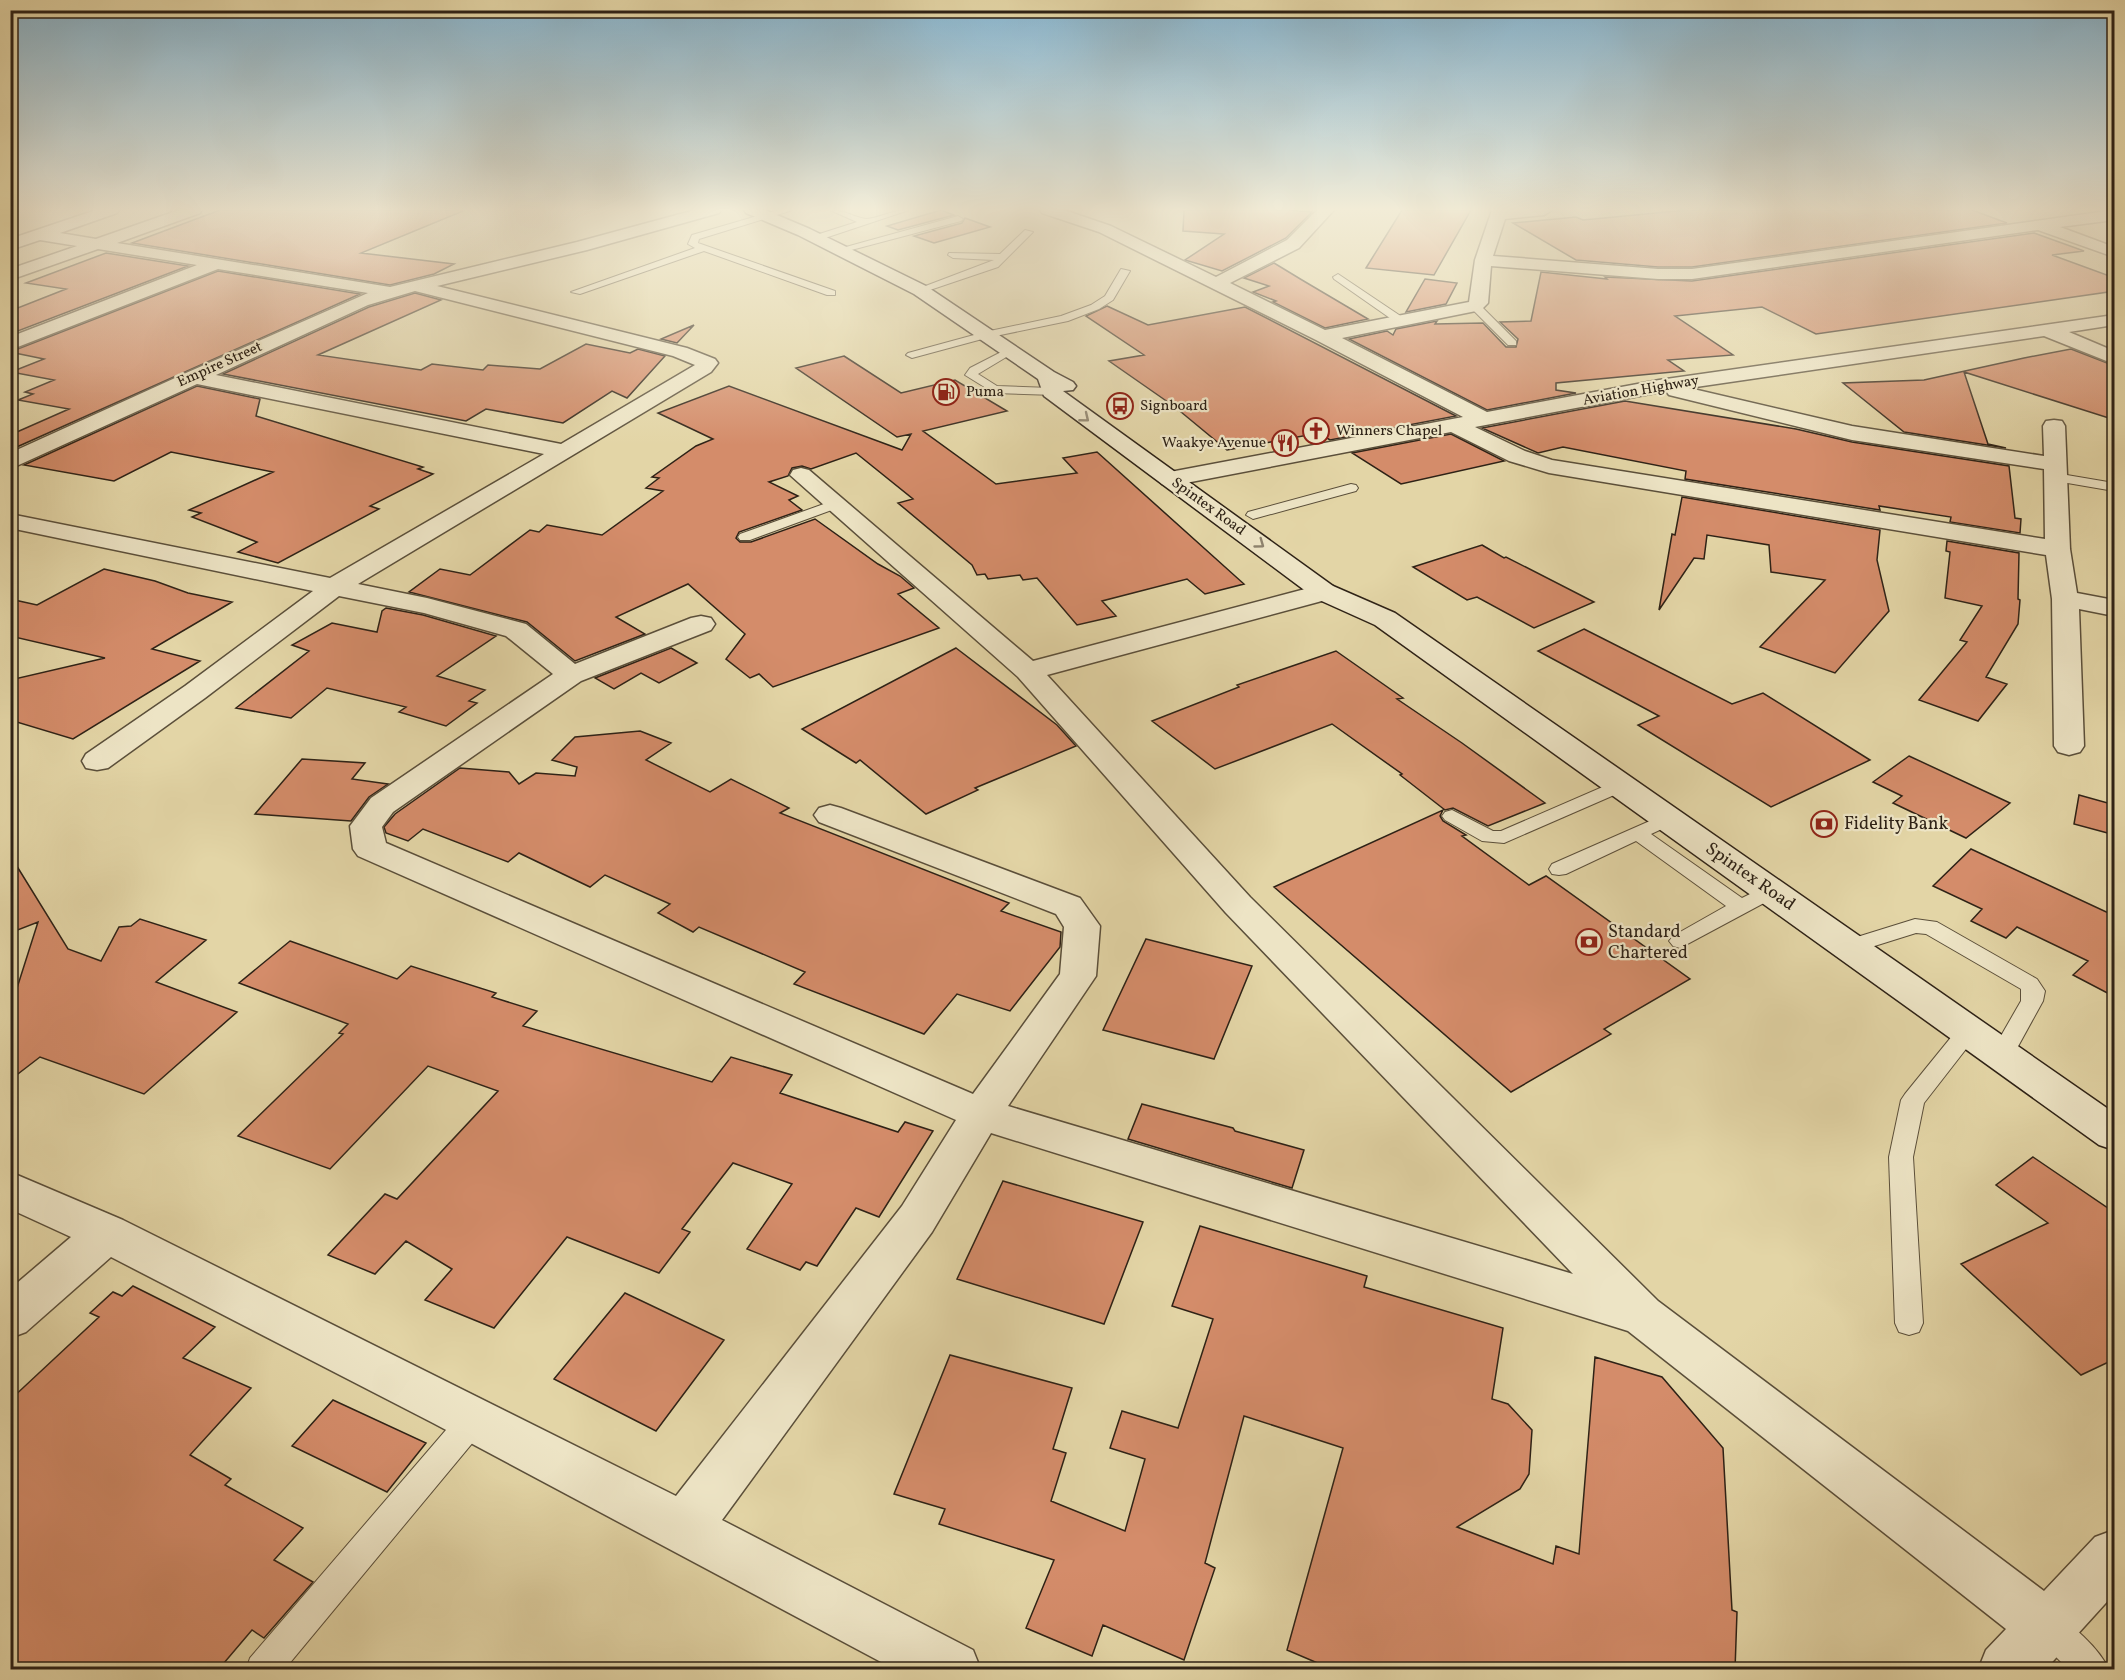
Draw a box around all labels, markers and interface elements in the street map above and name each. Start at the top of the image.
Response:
street label: Empire Street [174,337,266,393]
street label: Aviation Highway [1581,370,1701,412]
fuel station icon: Puma [931,377,961,407]
place label: Puma [966,382,1004,403]
bus stop icon: Signboard [1105,391,1135,421]
place label: Signboard [1140,396,1208,417]
one-way arrow [1078,410,1089,421]
church icon: Winners Chapel [1301,416,1331,446]
place label: Winners Chapel [1336,421,1442,442]
restaurant icon: Waakye Avenue [1270,428,1300,458]
place label: Waakye Avenue [1162,433,1266,454]
street label: Spintex Road [1167,473,1249,541]
one-way arrow [1253,537,1264,548]
bank icon: Fidelity Bank [1809,809,1839,839]
place label: Fidelity Bank [1844,812,1948,837]
street label: Spintex Road [1700,837,1800,917]
place label: Standard Chartered [1608,920,1688,966]
bank icon: Standard Chartered [1574,927,1604,957]

